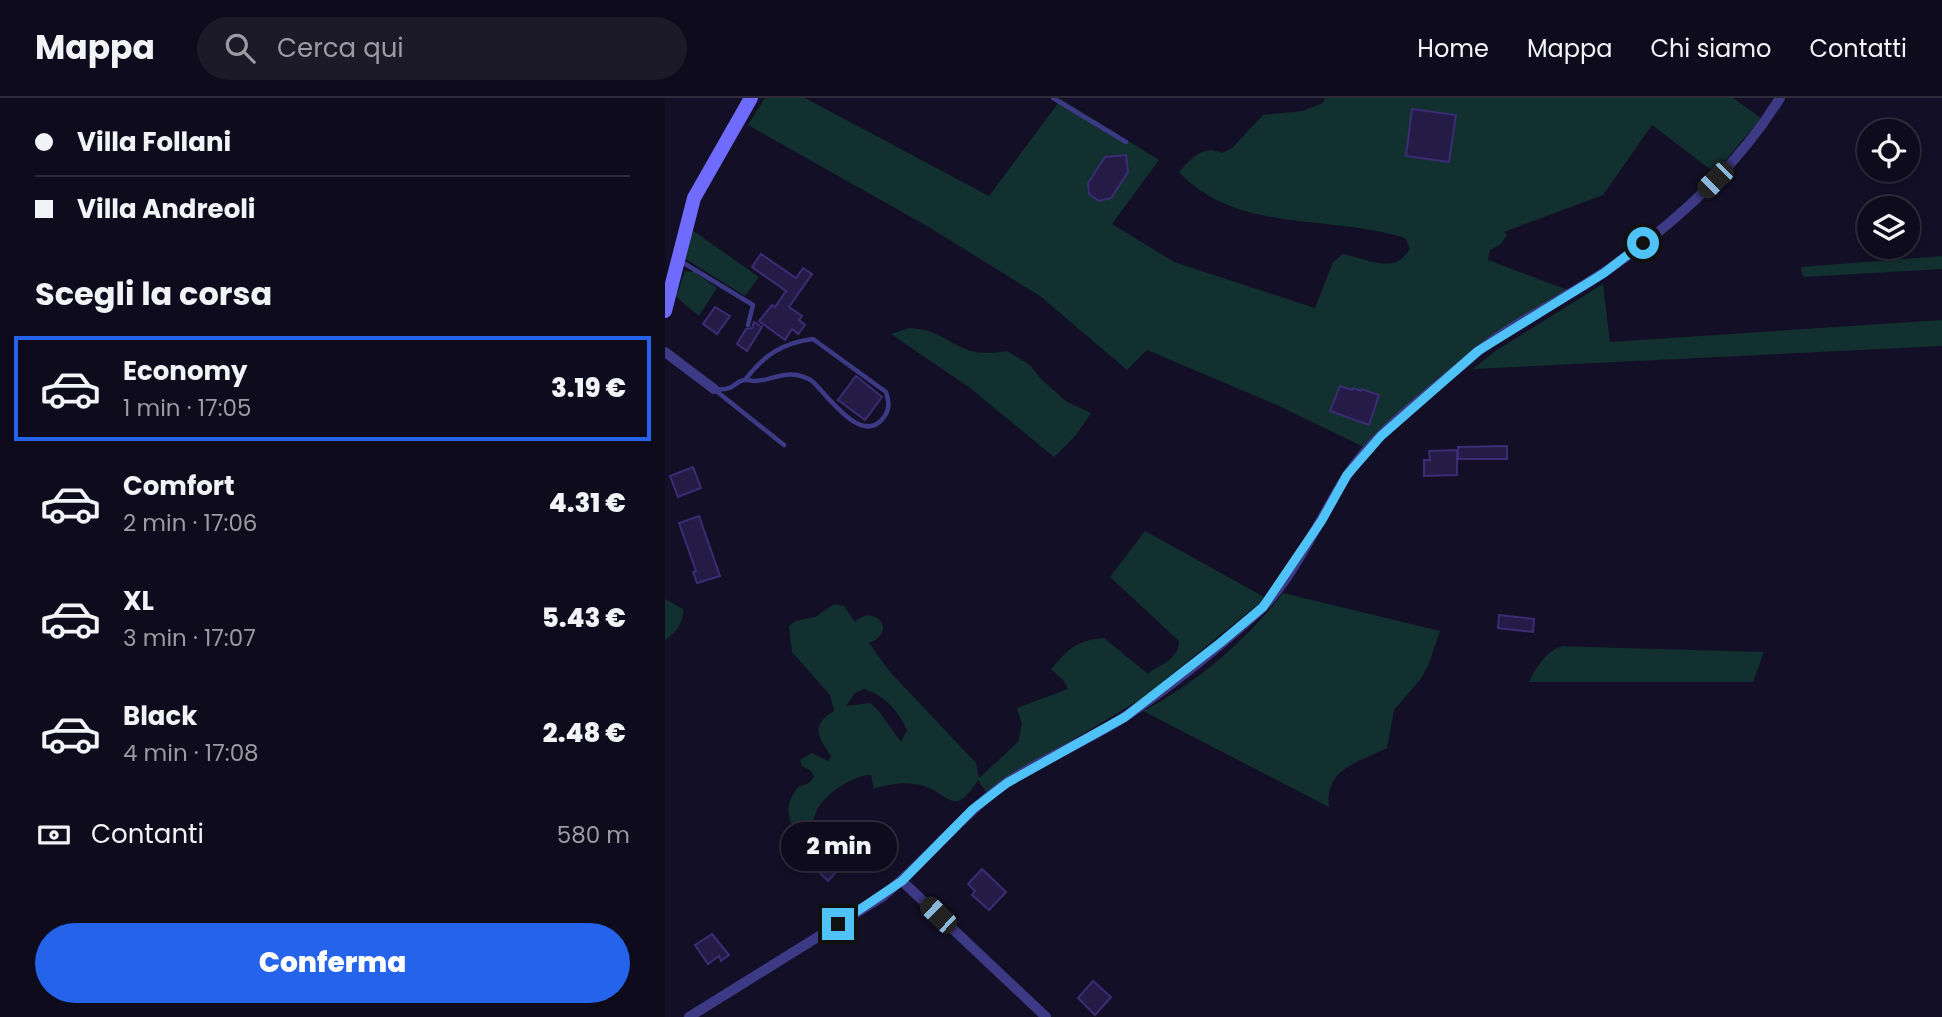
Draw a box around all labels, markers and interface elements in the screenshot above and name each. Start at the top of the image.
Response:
search box [197,17,687,80]
text: Mappa [35,24,155,71]
icon: search [221,29,259,67]
text: Cerca qui [277,30,404,66]
text: Home [1417,32,1489,65]
text: Mappa [1527,32,1612,65]
text: Chi siamo [1650,32,1771,65]
text: Contatti [1809,32,1907,65]
map controls [1857,119,1920,259]
button: locate [1857,119,1920,182]
text: Villa Follani [77,124,231,160]
car [1693,158,1738,202]
text: Villa Andreoli [77,191,256,227]
button: layers [1857,196,1920,259]
route start [1627,227,1659,259]
text: Scegli la corsa [35,271,272,316]
text: Economy [123,353,247,389]
icon: car [39,357,102,420]
text: 3.19 € [551,370,626,406]
text: 1 min · 17:05 [123,392,251,424]
text: Comfort [123,468,235,504]
icon: car [39,472,102,535]
text: 4.31 € [549,485,626,521]
text: 2 min · 17:06 [123,507,257,539]
text: XL [123,583,154,619]
icon: car [39,587,102,650]
text: 5.43 € [542,600,626,636]
text: 3 min · 17:07 [123,622,256,654]
text: Black [123,698,197,734]
icon: car [39,702,102,765]
text: 2.48 € [543,715,626,751]
text: 4 min · 17:08 [123,737,259,769]
icon: cash [35,816,73,854]
text: Contanti [91,816,204,852]
text: 580 m [557,819,630,851]
callout: 2 min [780,822,896,872]
text: 2 min [807,830,871,862]
car [916,893,961,937]
route end [822,908,854,940]
button: Conferma [35,923,630,1003]

